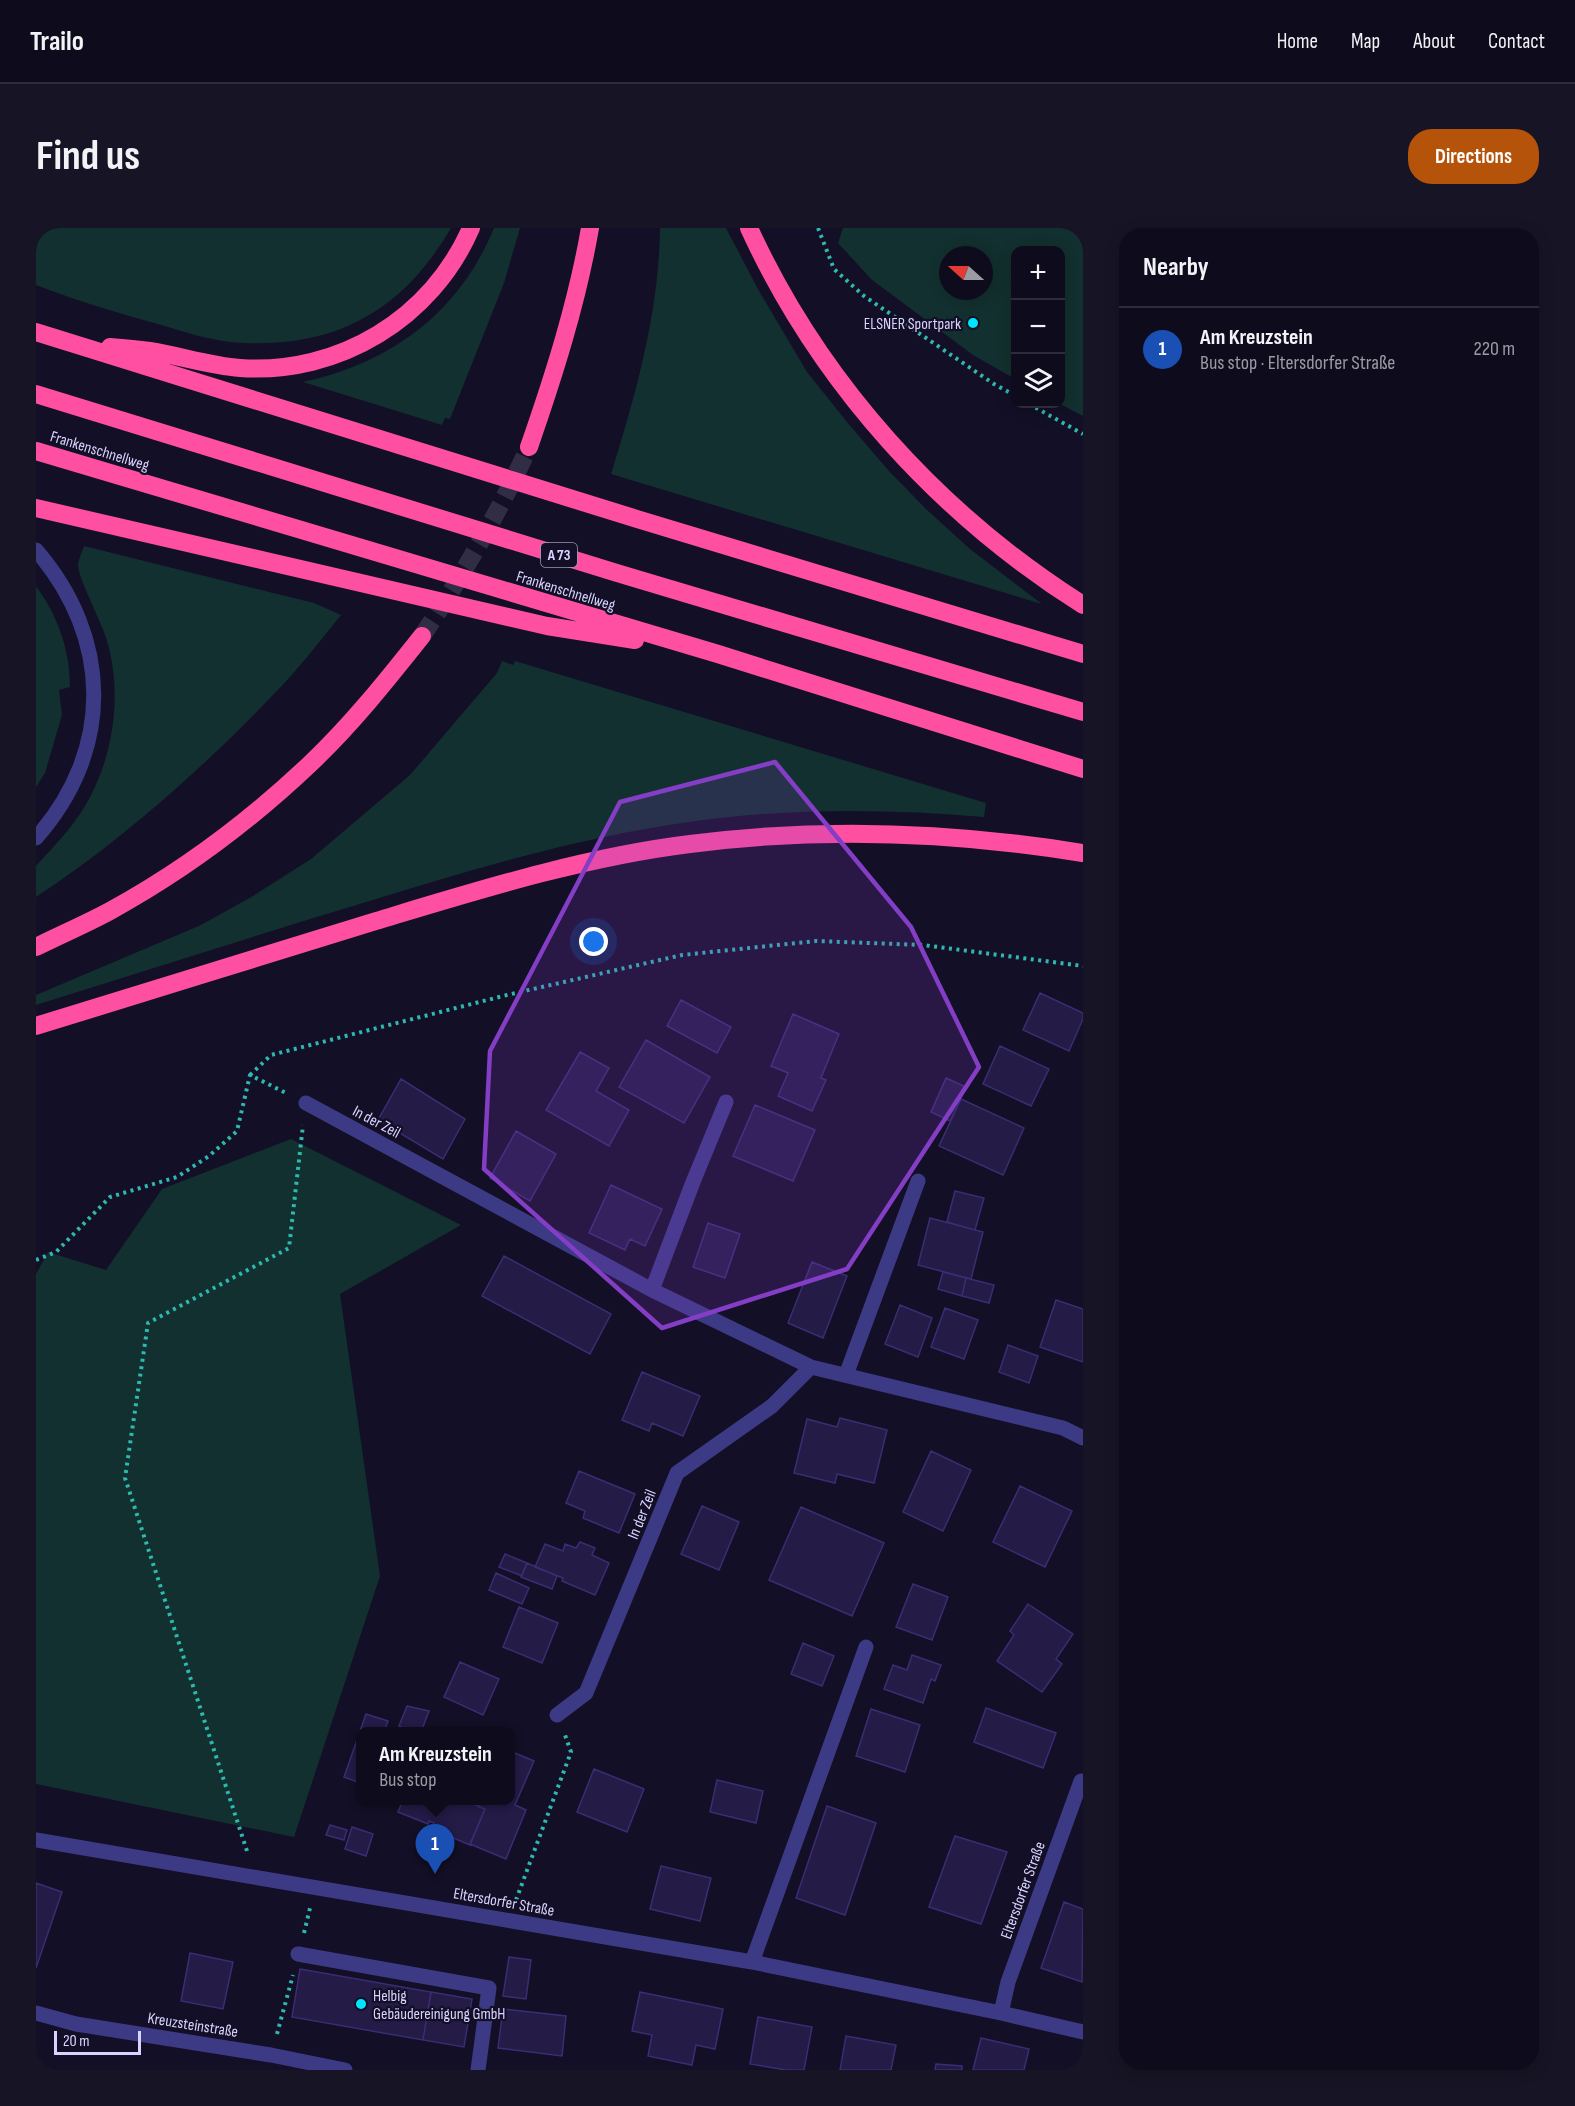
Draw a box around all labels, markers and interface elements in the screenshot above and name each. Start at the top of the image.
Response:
text: Trailo [30,25,84,58]
text: Home [1277,29,1318,54]
text: Map [1351,29,1380,54]
text: About [1413,29,1455,54]
text: Contact [1488,29,1545,54]
button: Directions [1408,129,1539,184]
text: Find us [36,131,140,182]
north arrow [939,246,993,300]
map controls [1011,246,1065,408]
button: + [1011,246,1065,300]
text: Nearby [1143,252,1209,283]
button: − [1011,300,1065,354]
place label: ELSNER Sportpark [864,315,961,334]
marker: ELSNER Sportpark [966,316,980,330]
text: Am Kreuzstein [1200,324,1313,351]
text: 1 [1159,337,1166,361]
text: 220 m [1474,337,1515,361]
text: Bus stop · Eltersdorfer Straße [1200,351,1395,375]
button: layers [1011,354,1065,408]
street label: Frankenschnellweg [48,427,151,476]
road number: A 73 [541,543,577,567]
street label: Frankenschnellweg [514,567,617,616]
your location [579,927,608,956]
street label: In der Zeil [349,1102,404,1143]
street label: In der Zeil [624,1487,661,1542]
popup [356,1727,515,1805]
text: Am Kreuzstein [379,1741,492,1768]
text: Bus stop [379,1768,436,1792]
pin: 1 [416,1824,454,1874]
street label: Eltersdorfer Straße [997,1839,1050,1942]
street label: Eltersdorfer Straße [452,1884,556,1921]
place label: Helbig Gebäudereinigung GmbH [373,1987,506,2024]
marker: Helbig Gebäudereinigung GmbH [354,1997,368,2011]
street label: Kreuzsteinstraße [146,2009,239,2042]
scale bar [54,2028,141,2056]
text: 20 m [63,2032,90,2051]

